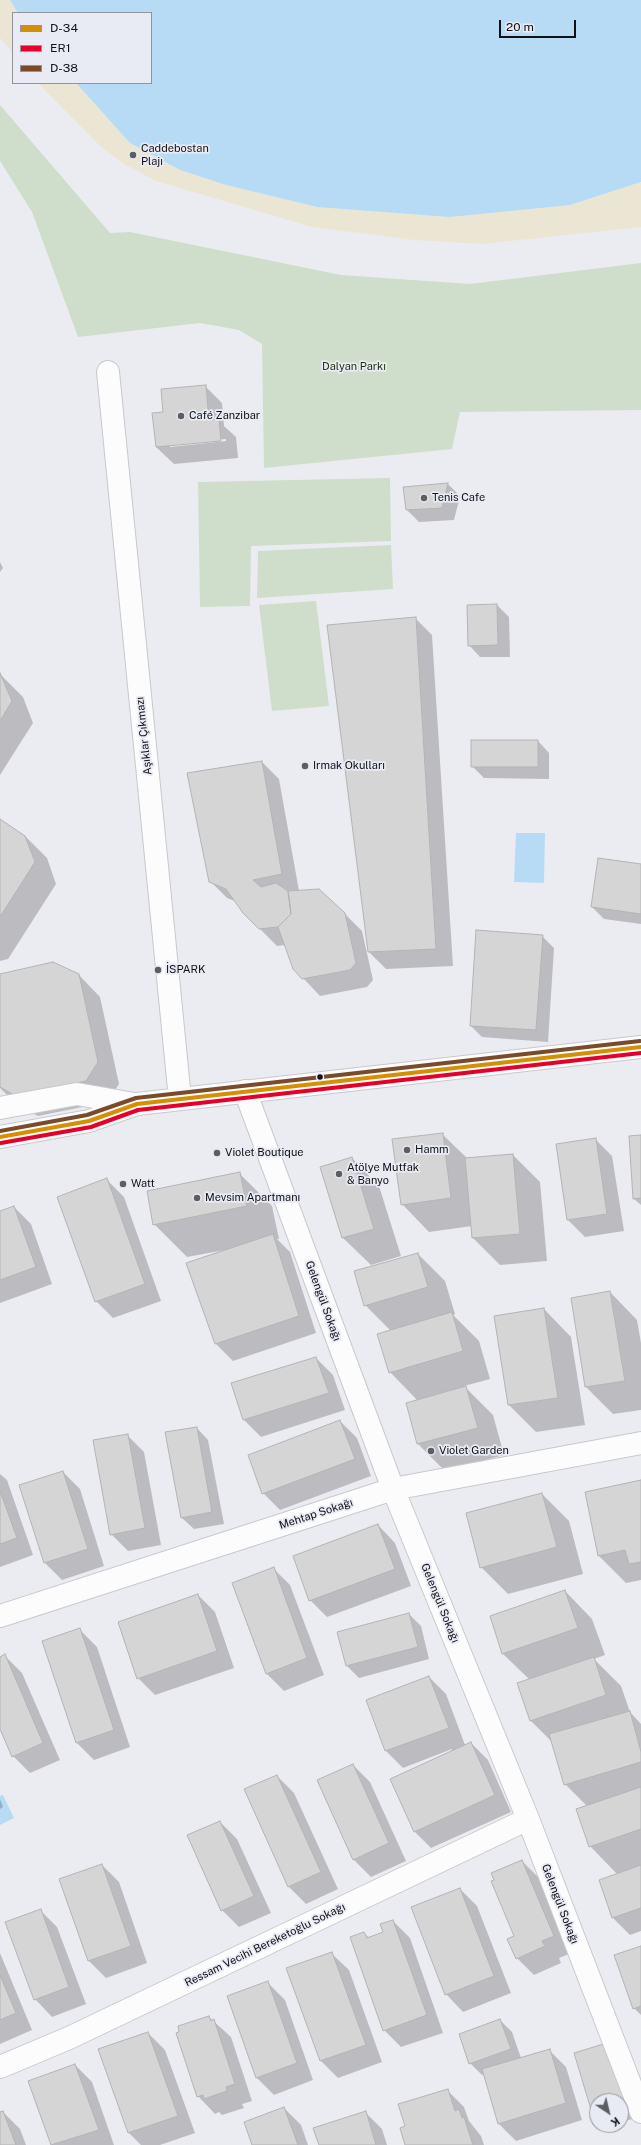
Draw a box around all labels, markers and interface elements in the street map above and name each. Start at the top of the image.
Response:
legend [12,12,152,84]
scale bar [501,12,578,38]
text: 20 m [506,20,534,34]
text: D-34 [50,21,78,35]
text: ER1 [50,41,71,55]
text: D-38 [50,61,78,75]
place label: Caddebostan Plajı [141,142,209,168]
marker: Caddebostan Plajı [128,150,138,160]
park label: Dalyan Parkı [322,360,386,374]
place label: Café Zanzibar [189,409,260,423]
marker: Café Zanzibar [176,411,186,421]
place label: Tenis Cafe [432,491,485,505]
marker: Tenis Cafe [419,493,429,503]
street label: Aşıklar Çıkmazı [133,696,155,776]
place label: Irmak Okulları [313,759,385,773]
marker: Irmak Okulları [300,761,310,771]
place label: İSPARK [166,963,206,977]
marker: İSPARK [153,965,163,975]
unlabelled marker [315,1072,325,1082]
place label: Hamm [415,1143,449,1157]
marker: Hamm [402,1145,412,1155]
place label: Violet Boutique [225,1146,303,1160]
marker: Violet Boutique [212,1148,222,1158]
place label: Atölye Mutfak & Banyo [347,1161,419,1187]
marker: Atölye Mutfak & Banyo [334,1169,344,1179]
place label: Watt [131,1177,155,1191]
marker: Watt [118,1179,128,1189]
place label: Mevsim Apartmanı [205,1191,300,1205]
marker: Mevsim Apartmanı [192,1193,202,1203]
street label: Gelengül Sokağı [302,1259,344,1343]
place label: Violet Garden [439,1444,509,1458]
marker: Violet Garden [426,1446,436,1456]
street label: Mehtap Sokağı [277,1496,355,1532]
street label: Gelengül Sokağı [418,1561,462,1645]
street label: Gelengül Sokağı [539,1862,581,1946]
street label: Ressam Vecihi Bereketoğlu Sokağı [183,1900,347,1990]
north arrow [589,2093,629,2133]
text: K [609,2115,622,2129]

